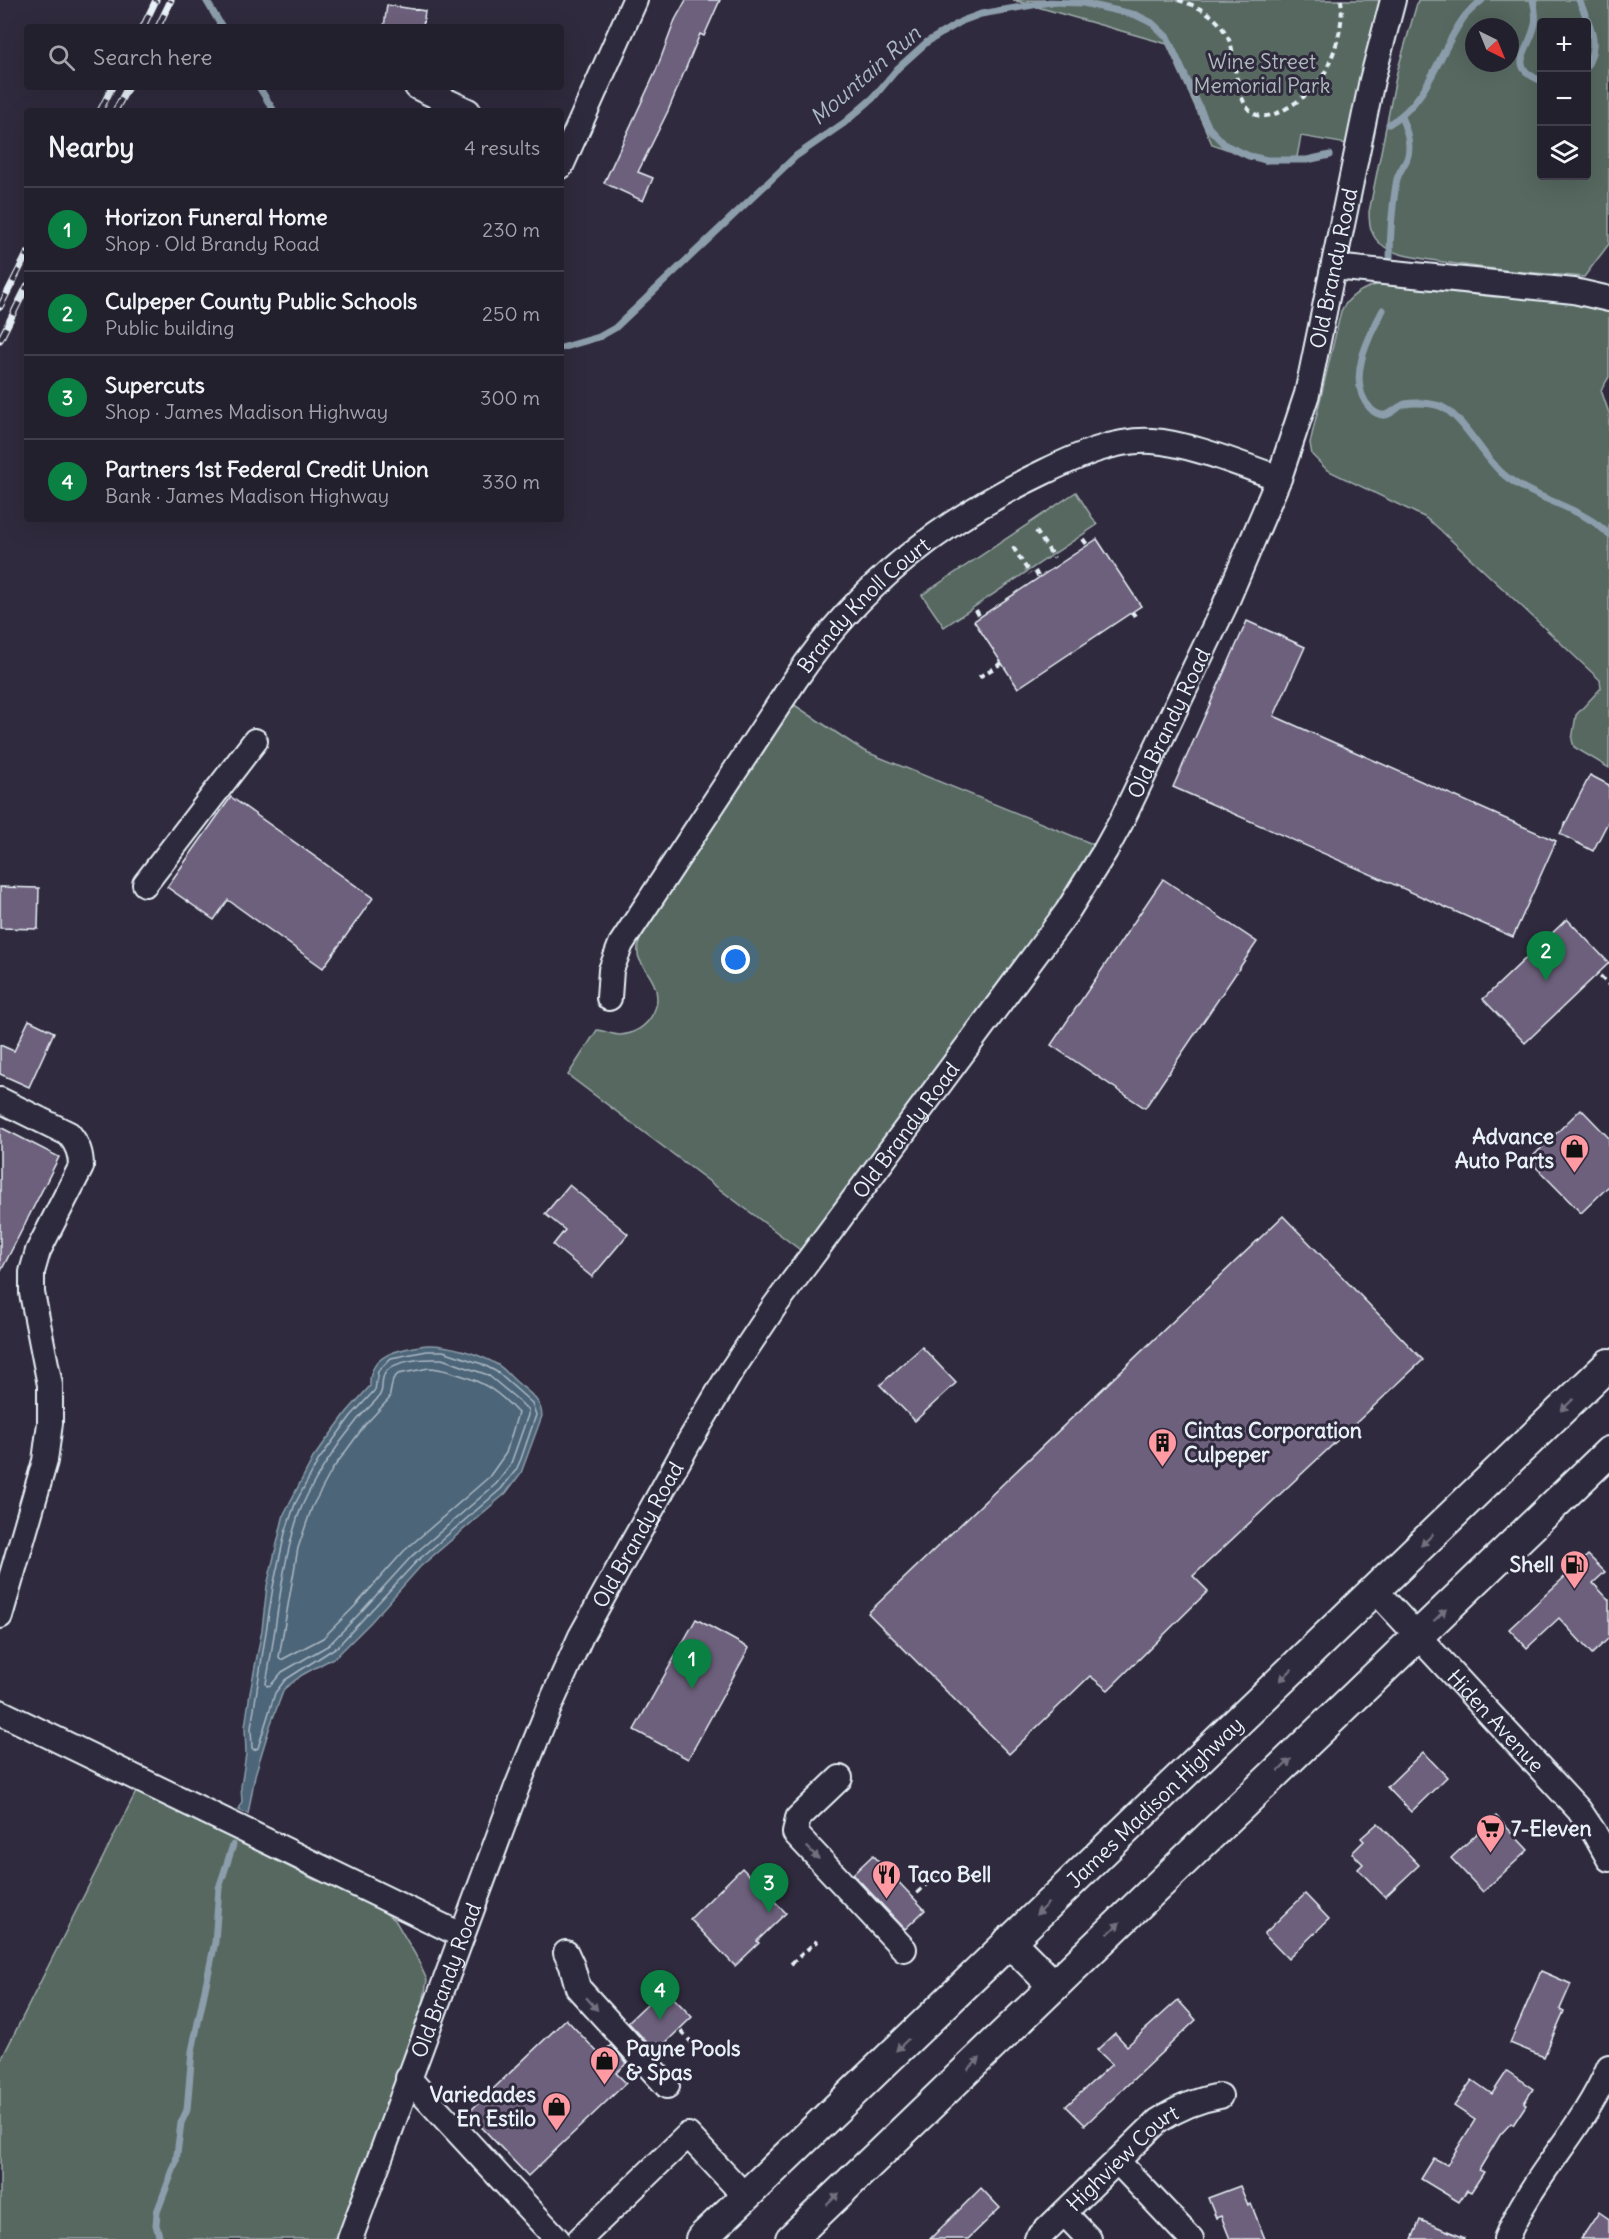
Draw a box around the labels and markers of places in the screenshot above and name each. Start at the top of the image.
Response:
pin: 2 [1526,932,1566,981]
place label: Advance Auto Parts [1455,1123,1554,1174]
shop icon: Advance Auto Parts [1559,1132,1591,1174]
place label: Cintas Corporation Culpeper [1184,1417,1362,1468]
building icon: Cintas Corporation Culpeper [1147,1426,1179,1468]
fuel station icon: Shell [1559,1548,1591,1590]
place label: Shell [1509,1551,1554,1578]
pin: 1 [672,1640,712,1689]
supermarket icon: 7-Eleven [1474,1812,1506,1854]
place label: 7-Eleven [1511,1815,1592,1842]
restaurant icon: Taco Bell [871,1858,903,1900]
place label: Taco Bell [908,1861,991,1888]
pin: 3 [750,1864,788,1913]
pin: 4 [640,1970,680,2020]
place label: Payne Pools & Spas [626,2035,741,2086]
shop icon: Payne Pools & Spas [589,2044,621,2086]
place label: Variedades En Estilo [430,2081,536,2132]
shop icon: Variedades En Estilo [541,2090,573,2132]

